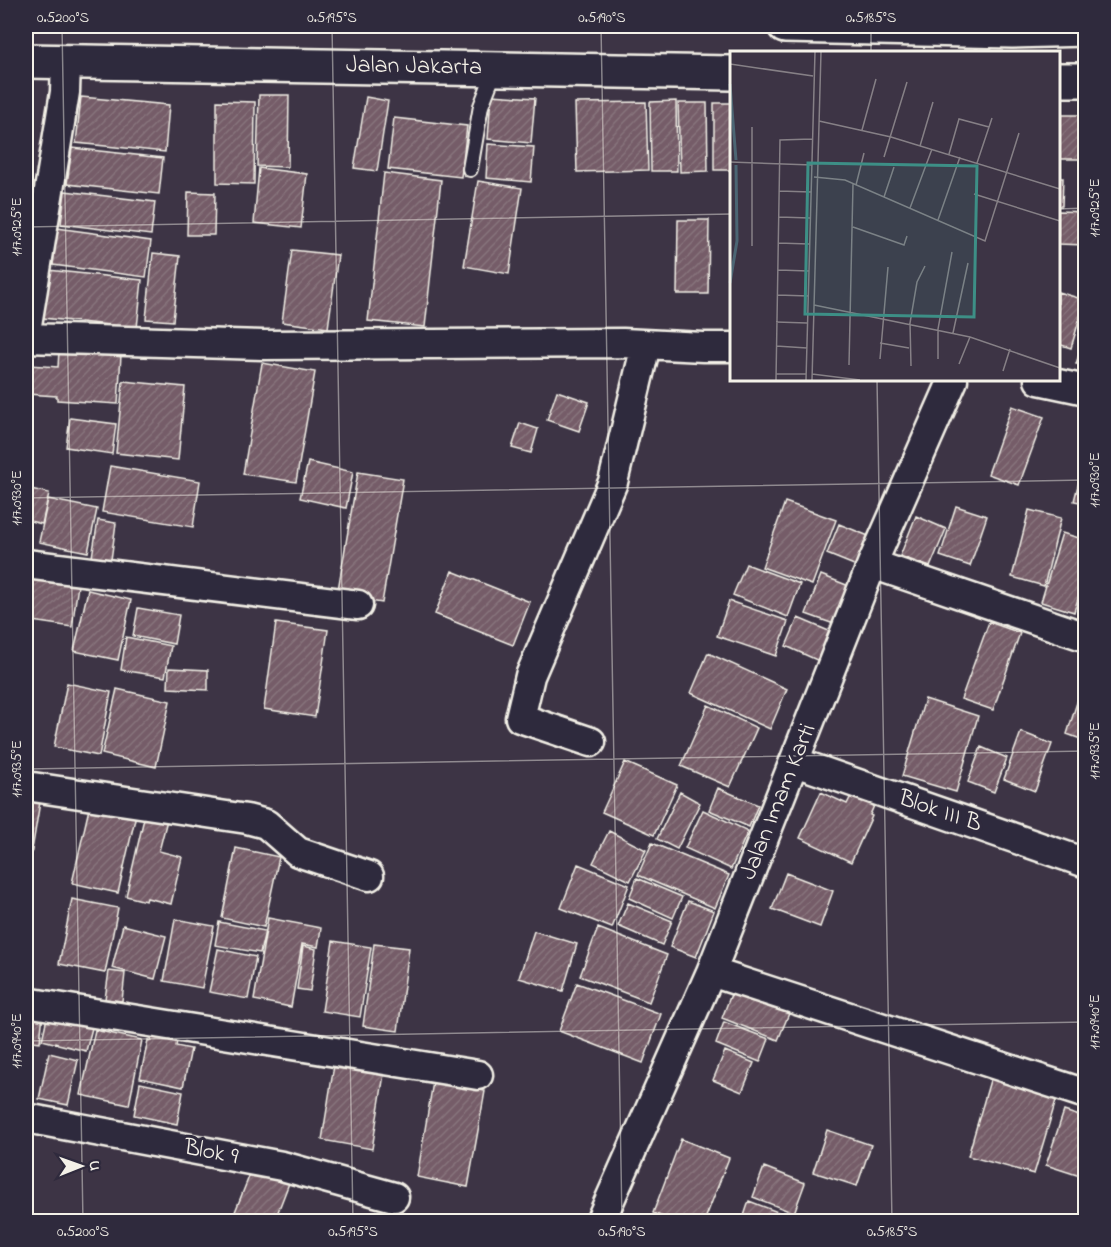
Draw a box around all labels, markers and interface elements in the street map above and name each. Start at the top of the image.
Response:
text: 0.5200°S [37,7,89,29]
text: 0.5195°S [307,7,357,29]
text: 0.5190°S [578,7,626,29]
text: 0.5185°S [846,7,897,29]
street label: Jalan Jakarta [346,48,482,86]
inset map [730,51,1060,381]
text: 117.0925°E [1084,179,1106,237]
text: 117.0925°E [6,198,28,256]
text: 117.0930°E [1084,452,1106,508]
text: 117.0930°E [6,470,28,526]
street label: Jalan Imam Karti [732,719,826,885]
text: 117.0935°E [1084,722,1106,780]
text: 117.0935°E [6,740,28,798]
street label: Blok III B [893,781,986,843]
text: 117.0940°E [1084,994,1106,1050]
text: 117.0940°E [6,1013,28,1069]
street label: Blok 9 [180,1130,242,1176]
north arrow [51,1136,111,1196]
text: U [82,1161,106,1171]
text: 0.5200°S [57,1221,109,1243]
text: 0.5195°S [328,1221,378,1243]
text: 0.5190°S [598,1221,646,1243]
text: 0.5185°S [867,1221,918,1243]

